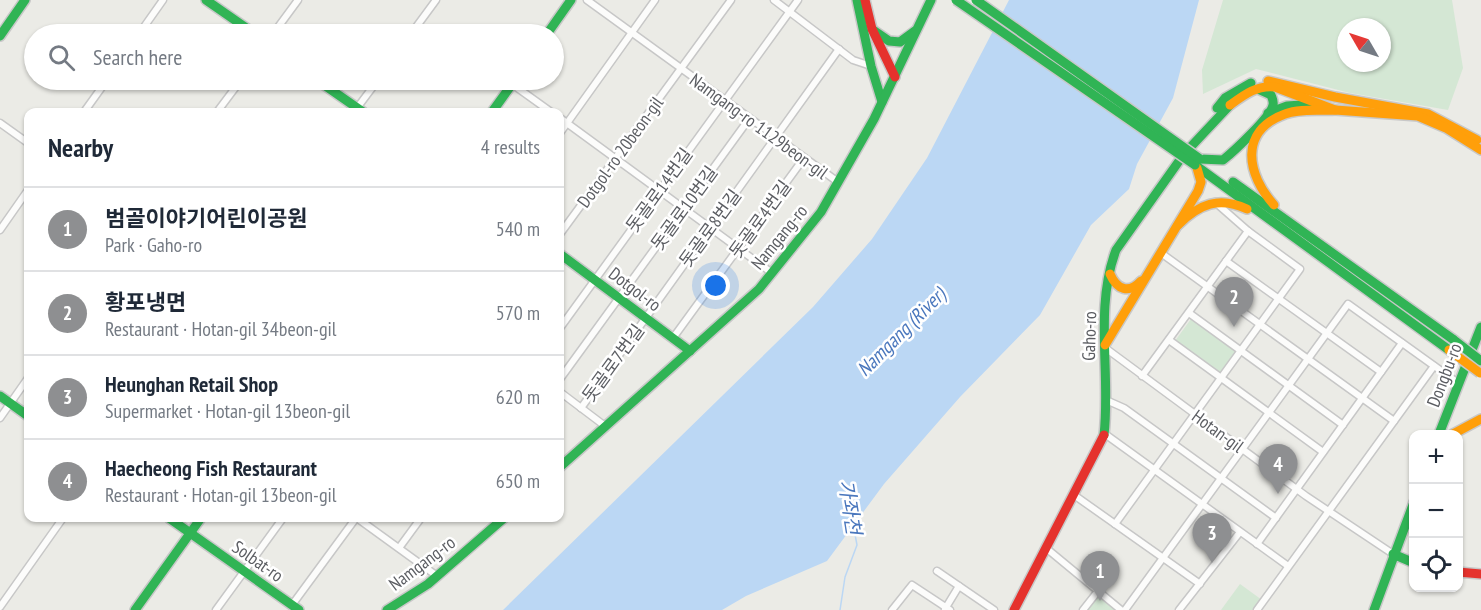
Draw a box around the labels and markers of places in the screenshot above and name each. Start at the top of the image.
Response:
pin: 2 [1214,278,1254,327]
pin: 4 [1258,444,1298,494]
pin: 3 [1192,514,1232,563]
pin: 1 [1080,552,1120,601]

